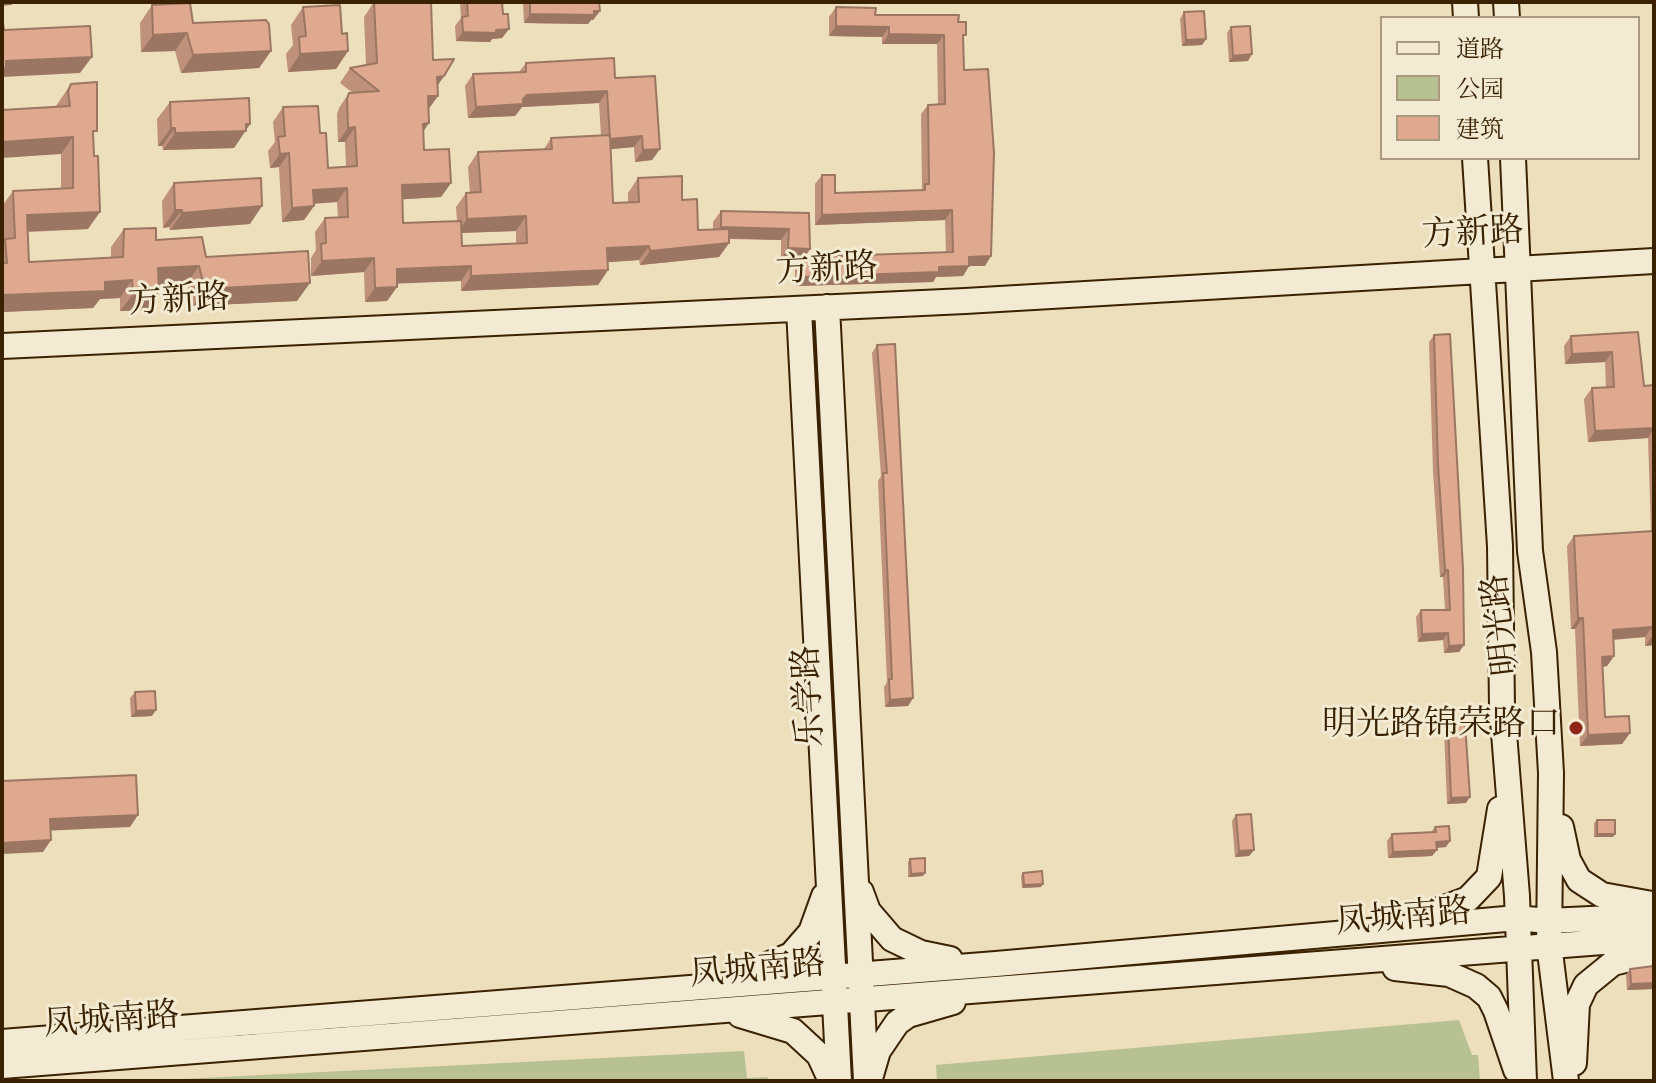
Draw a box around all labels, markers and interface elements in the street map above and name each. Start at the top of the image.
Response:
legend [1380,16,1640,160]
text: 道路 [1456,34,1504,68]
text: 公园 [1456,74,1504,108]
text: 建筑 [1456,114,1504,148]
street label: 方新路 [1421,214,1525,260]
street label: 方新路 [775,250,879,296]
street label: 方新路 [127,281,231,327]
street label: 明光路 [1479,571,1531,677]
street label: 乐学路 [790,644,836,748]
place label: 明光路锦荣路口 [1322,708,1560,748]
marker: 明光路锦荣路口 [1567,719,1585,737]
street label: 凤城南路 [1334,895,1474,947]
street label: 凤城南路 [688,947,828,999]
street label: 凤城南路 [43,999,181,1049]

